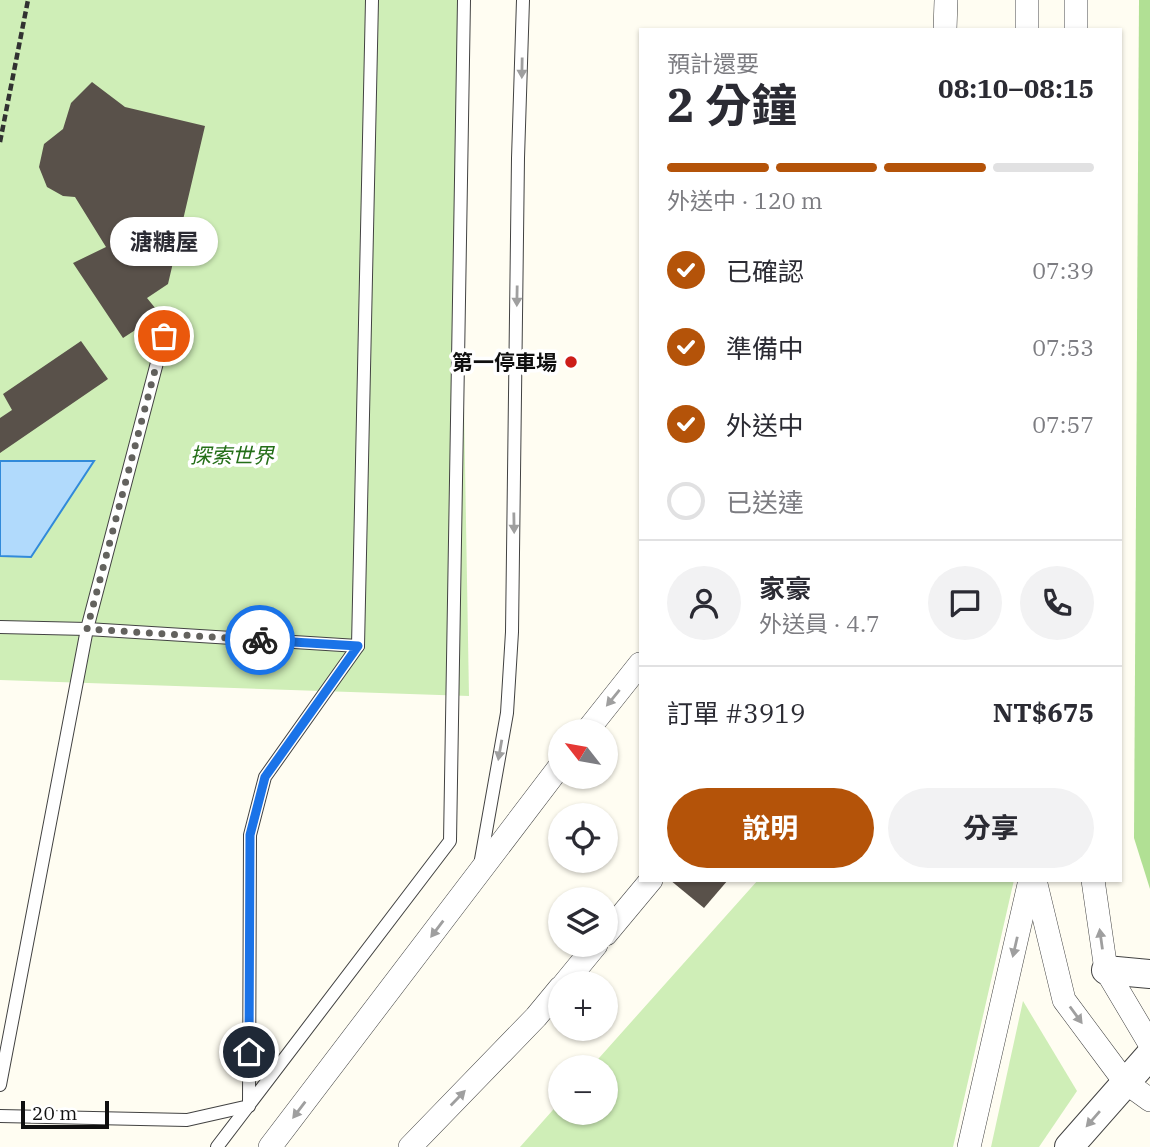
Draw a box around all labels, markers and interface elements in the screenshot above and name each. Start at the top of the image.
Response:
text: 預計還要 [667,48,759,78]
one-way arrow [516,57,528,79]
text: 08:10–08:15 [938,71,1094,105]
text: 2 分鐘 [667,75,797,135]
text: 外送中 · 120 m [667,185,823,215]
callout: 溏糖屋 [110,217,218,266]
text: 溏糖屋 [130,226,199,256]
icon: check [667,251,705,289]
text: 已確認 [726,254,804,288]
text: 07:39 [1032,255,1094,285]
one-way arrow [511,285,522,307]
pin [134,306,194,366]
icon: bag [145,317,183,355]
icon: check [667,328,705,366]
text: 準備中 [726,331,804,365]
text: 07:53 [1032,332,1094,362]
place label: 第一停車場 [452,348,557,376]
marker: 第一停車場 [563,354,579,370]
icon: check [667,405,705,443]
text: 外送中 [726,408,804,442]
text: 07:57 [1032,409,1094,439]
park label: 探索世界 [190,441,275,469]
text: 已送達 [726,485,804,519]
one-way arrow [508,512,520,534]
button: person [667,566,741,640]
button: chat [928,566,1002,640]
button: phone [1020,566,1094,640]
text: 家豪 [759,571,811,605]
courier [225,605,295,675]
text: 外送員 · 4.7 [759,608,880,638]
icon: bike [241,621,279,659]
one-way arrow [606,689,621,706]
text: NT$675 [993,695,1094,729]
text: 訂單 #3919 [667,696,806,730]
north arrow [548,719,618,789]
map controls [548,719,618,1125]
one-way arrow [494,739,505,761]
button: 說明 [667,788,874,868]
button: 分享 [888,788,1094,868]
button: locate [548,803,618,873]
button: layers [548,887,618,957]
one-way arrow [430,920,444,938]
one-way arrow [1096,928,1107,950]
one-way arrow [1009,936,1020,958]
button: + [548,971,618,1041]
one-way arrow [1068,1006,1082,1024]
pin [219,1022,279,1082]
icon: home [230,1033,268,1071]
button: − [548,1055,618,1125]
one-way arrow [449,1090,465,1107]
scale bar [21,1098,108,1130]
text: 20 m [32,1101,77,1125]
one-way arrow [292,1101,306,1119]
one-way arrow [1085,1110,1101,1128]

